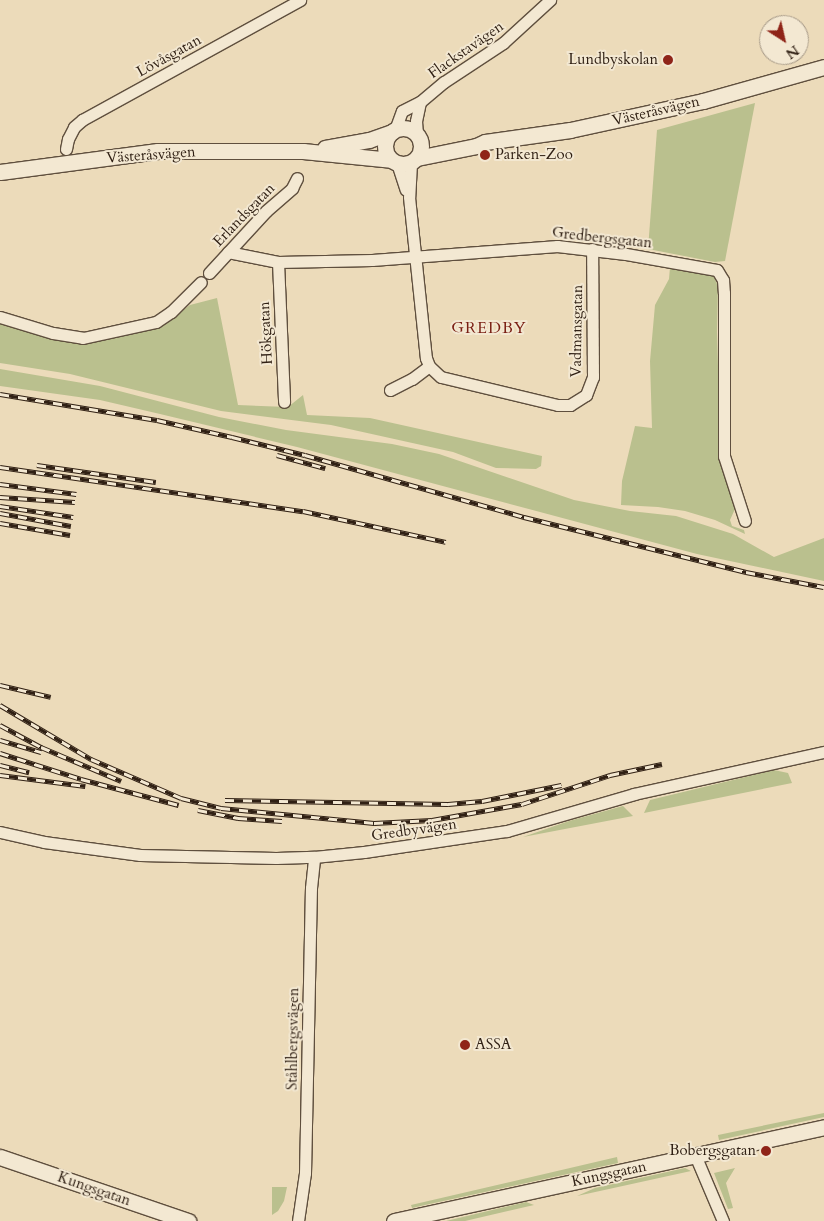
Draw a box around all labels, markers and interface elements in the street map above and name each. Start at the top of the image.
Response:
north arrow [759,15,809,65]
street label: Flackstavägen [425,17,507,83]
street label: Lövåsgatan [134,31,204,81]
text: N [782,41,803,63]
place label: Lundbyskolan [568,51,658,69]
marker: Lundbyskolan [662,54,674,66]
street label: Västeråsvägen [611,92,701,130]
street label: Västeråsvägen [106,143,196,167]
place label: Parken-Zoo [495,146,573,164]
marker: Parken-Zoo [479,149,491,161]
street label: Erlandsgatan [209,180,279,250]
street label: Gredbergsgatan [551,224,653,252]
street label: Vadmansgatan [567,284,587,378]
street label: Hökgatan [255,301,277,365]
district label: GREDBY [451,318,527,338]
street label: Gredbyvägen [370,815,458,845]
street label: Ståhlbergsvägen [283,988,303,1090]
place label: ASSA [475,1036,511,1054]
marker: ASSA [459,1039,471,1051]
place label: Bobergsgatan [669,1142,756,1160]
marker: Bobergsgatan [760,1145,772,1157]
street label: Kungsgatan [570,1157,648,1191]
street label: Kungsgatan [55,1168,133,1210]

